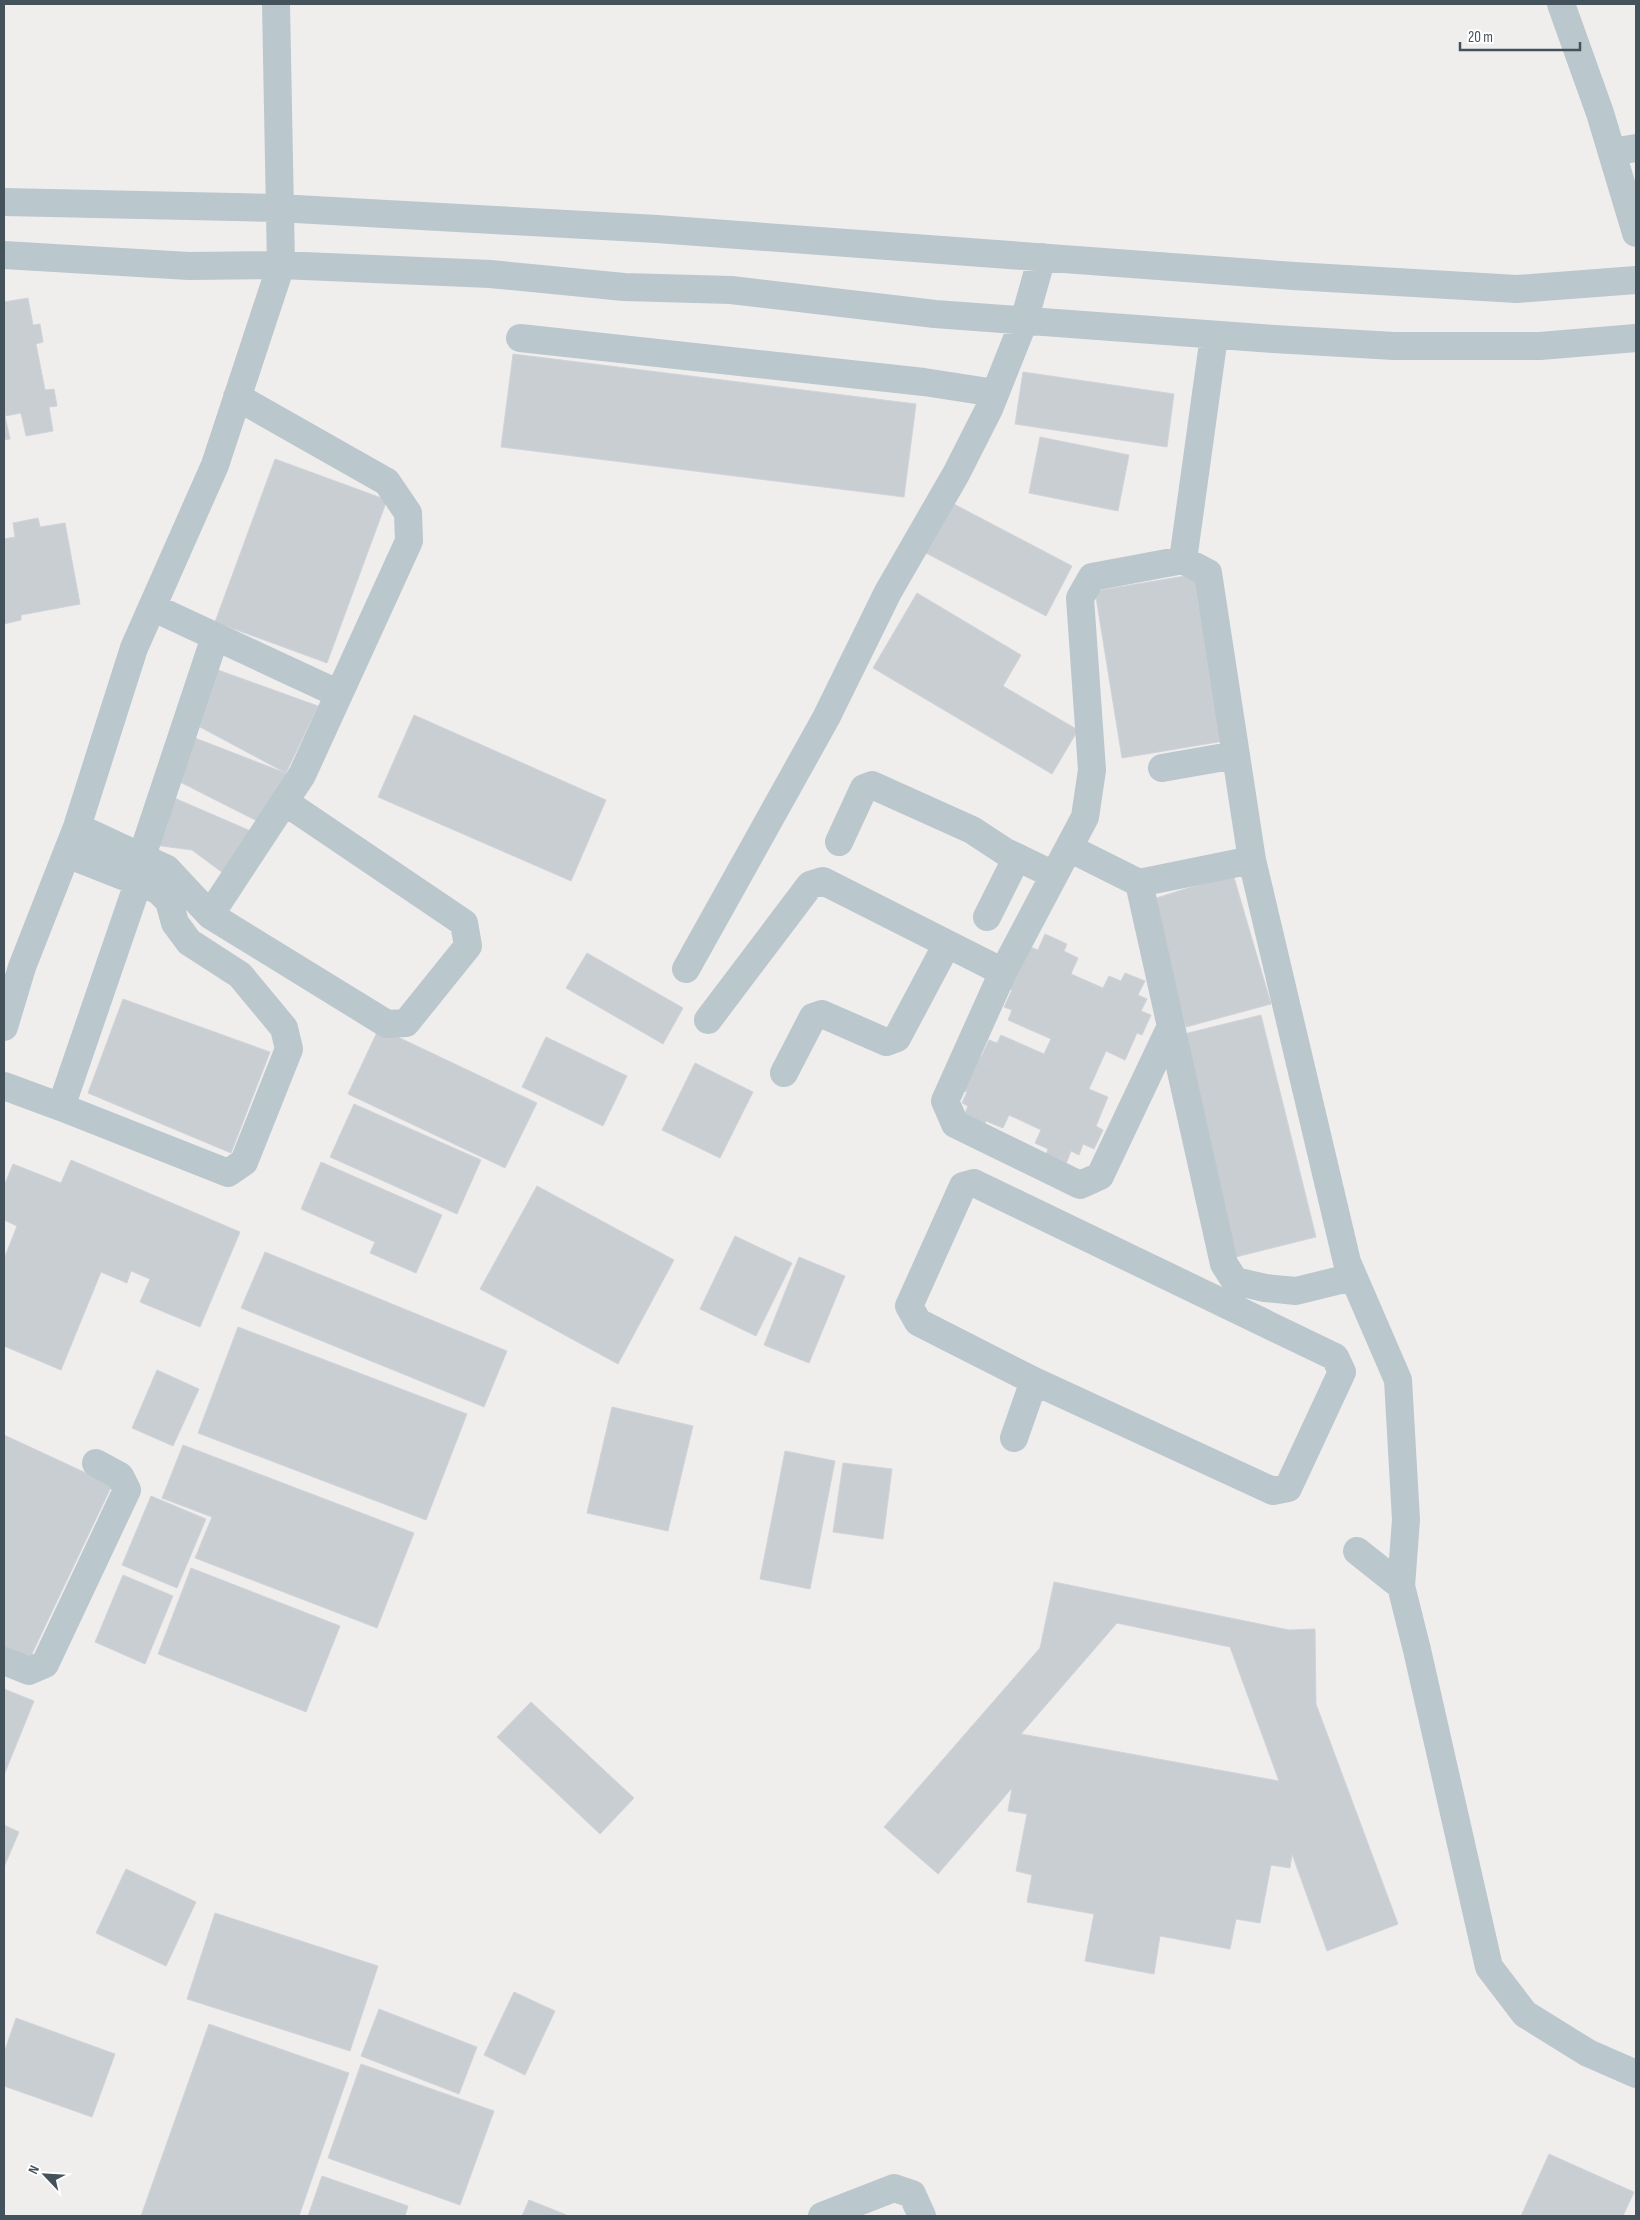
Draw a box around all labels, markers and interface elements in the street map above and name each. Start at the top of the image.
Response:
scale bar [1460,20,1580,52]
text: 20 m [1468,28,1493,47]
north arrow [20,2150,70,2200]
text: N [24,2163,43,2177]

